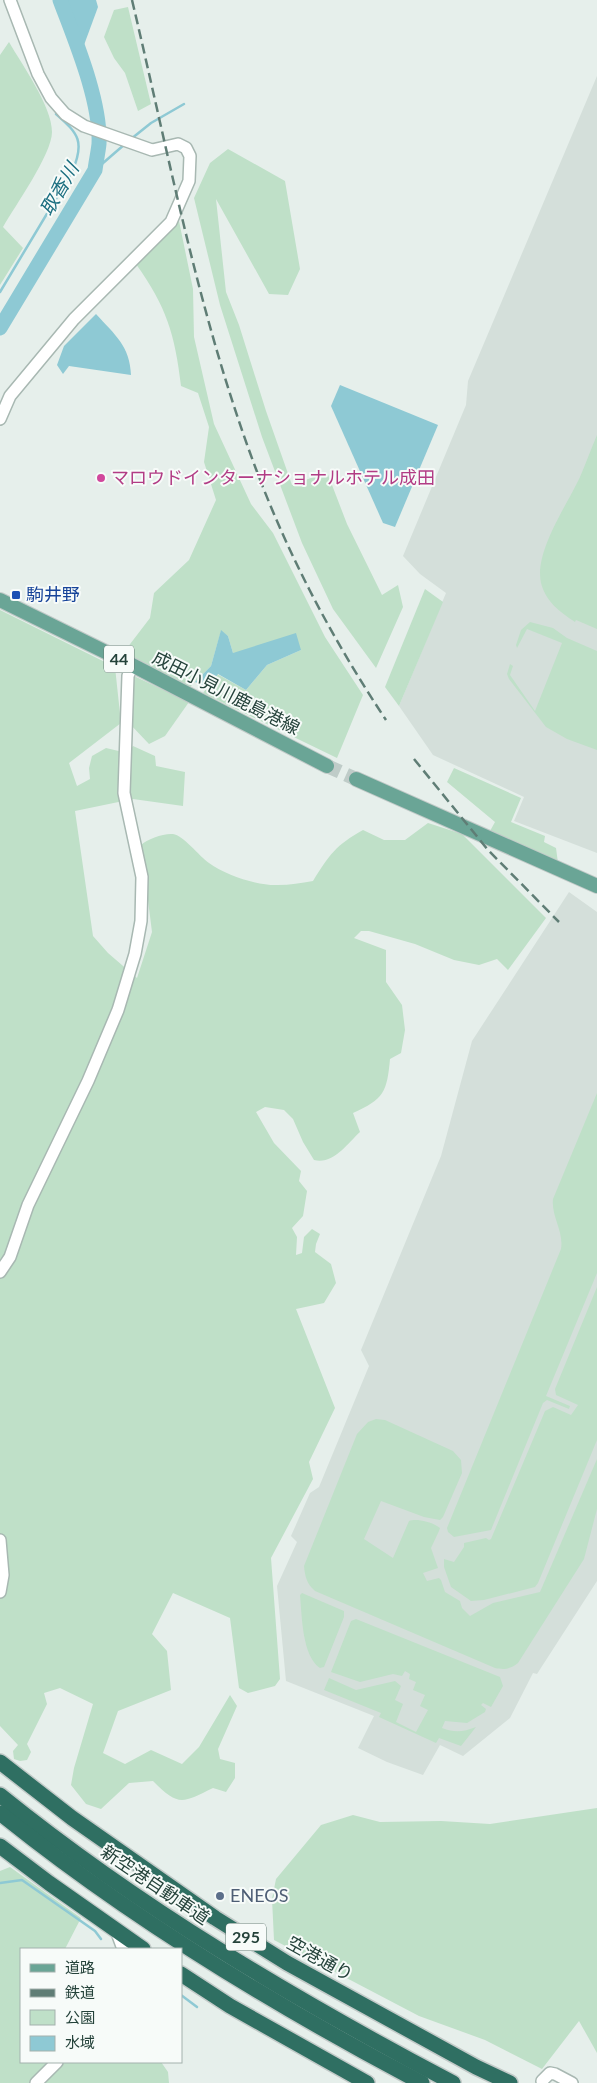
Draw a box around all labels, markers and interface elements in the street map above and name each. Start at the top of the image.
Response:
water label: 取香川 [34,157,84,219]
place label: マロウドインターナショナルホテル成田 [111,466,435,488]
marker: マロウドインターナショナルホテル成田 [95,472,107,484]
place label: 駒井野 [26,583,80,605]
marker: 駒井野 [10,589,22,601]
road number: 44 [104,646,134,672]
street label: 成田小見川鹿島港線 [149,646,304,739]
street label: 新空港自動車道 [97,1840,214,1929]
place label: ENEOS [230,1884,288,1906]
marker: ENEOS [214,1890,226,1902]
road number: 295 [226,1924,266,1950]
street label: 空港通り [284,1931,357,1985]
legend [20,1948,182,2063]
text: 道路 [65,1958,95,1976]
text: 鉄道 [65,1983,95,2001]
text: 公園 [65,2008,95,2026]
text: 水域 [65,2033,95,2051]

